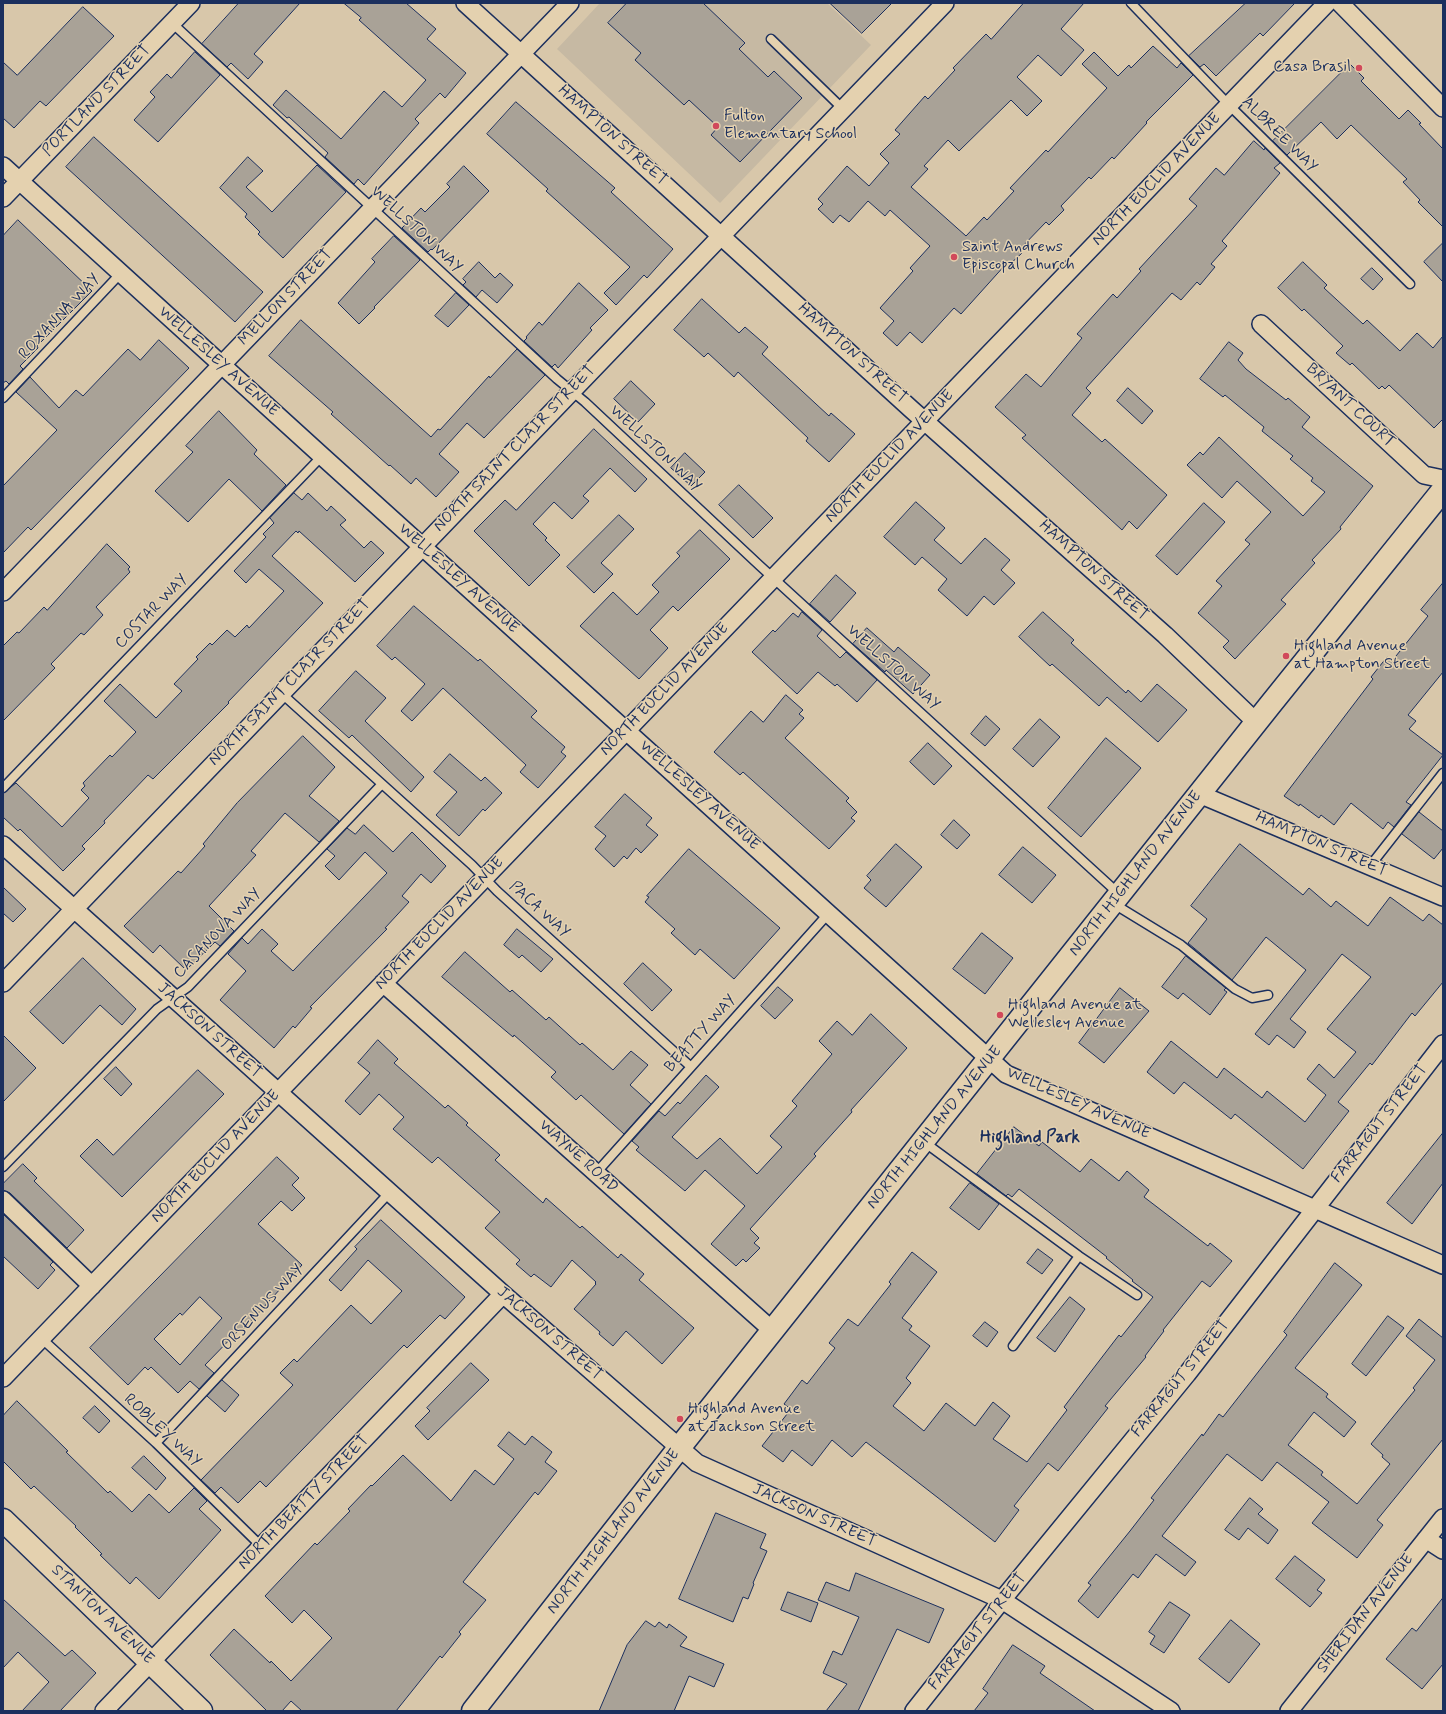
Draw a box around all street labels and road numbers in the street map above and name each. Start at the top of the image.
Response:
street label: PORTLAND STREET [39,41,155,161]
street label: HAMPTON STREET [553,82,671,190]
street label: ALBREE WAY [1237,93,1321,177]
street label: NORTH EUCLID AVENUE [1089,110,1225,250]
street label: WELLSTON WAY [366,183,466,277]
street label: MELLON STREET [235,246,337,350]
street label: ROXANNA WAY [15,270,105,364]
street label: HAMPTON STREET [793,300,911,408]
street label: WELLESLEY AVENUE [154,303,282,421]
street label: BRYANT COURT [1301,360,1399,452]
street label: NORTH SAINT CLAIR STREET [430,362,600,536]
street label: NORTH EUCLID AVENUE [822,387,958,527]
street label: WELLSTON WAY [605,402,705,496]
street label: HAMPTON STREET [1034,517,1152,625]
street label: WELLESLEY AVENUE [394,520,522,638]
street label: COSTAR WAY [112,571,192,653]
street label: NORTH SAINT CLAIR STREET [205,596,375,770]
street label: NORTH EUCLID AVENUE [597,620,733,760]
street label: WELLSTON WAY [843,621,943,715]
street label: WELLESLEY AVENUE [635,737,763,855]
street label: NORTH HIGHLAND AVENUE [1066,788,1206,960]
street label: HAMPTON STREET [1252,809,1390,881]
street label: NORTH EUCLID AVENUE [372,854,508,994]
street label: PACA WAY [505,878,573,942]
street label: CASANOVA WAY [170,885,266,983]
street label: JACKSON STREET [153,979,265,1083]
street label: BEATTY WAY [661,991,741,1077]
street label: NORTH HIGHLAND AVENUE [863,1043,1007,1213]
street label: FARRAGUT STREET [1328,1061,1432,1187]
street label: WELLESLEY AVENUE [1003,1064,1153,1144]
street label: NORTH EUCLID AVENUE [148,1087,284,1227]
street label: WAYNE ROAD [534,1116,622,1198]
street label: ORSENIUS WAY [218,1261,308,1355]
street label: JACKSON STREET [492,1283,606,1385]
street label: FARRAGUT STREET [1128,1317,1234,1441]
street label: ROBLEY WAY [119,1390,205,1472]
street label: NORTH BEATTY STREET [235,1432,373,1574]
street label: NORTH HIGHLAND AVENUE [544,1446,684,1618]
street label: JACKSON STREET [749,1480,879,1552]
street label: SHERIDAN AVENUE [1314,1551,1418,1677]
street label: STANTON AVENUE [47,1561,157,1669]
street label: FARRAGUT STREET [925,1570,1031,1694]

